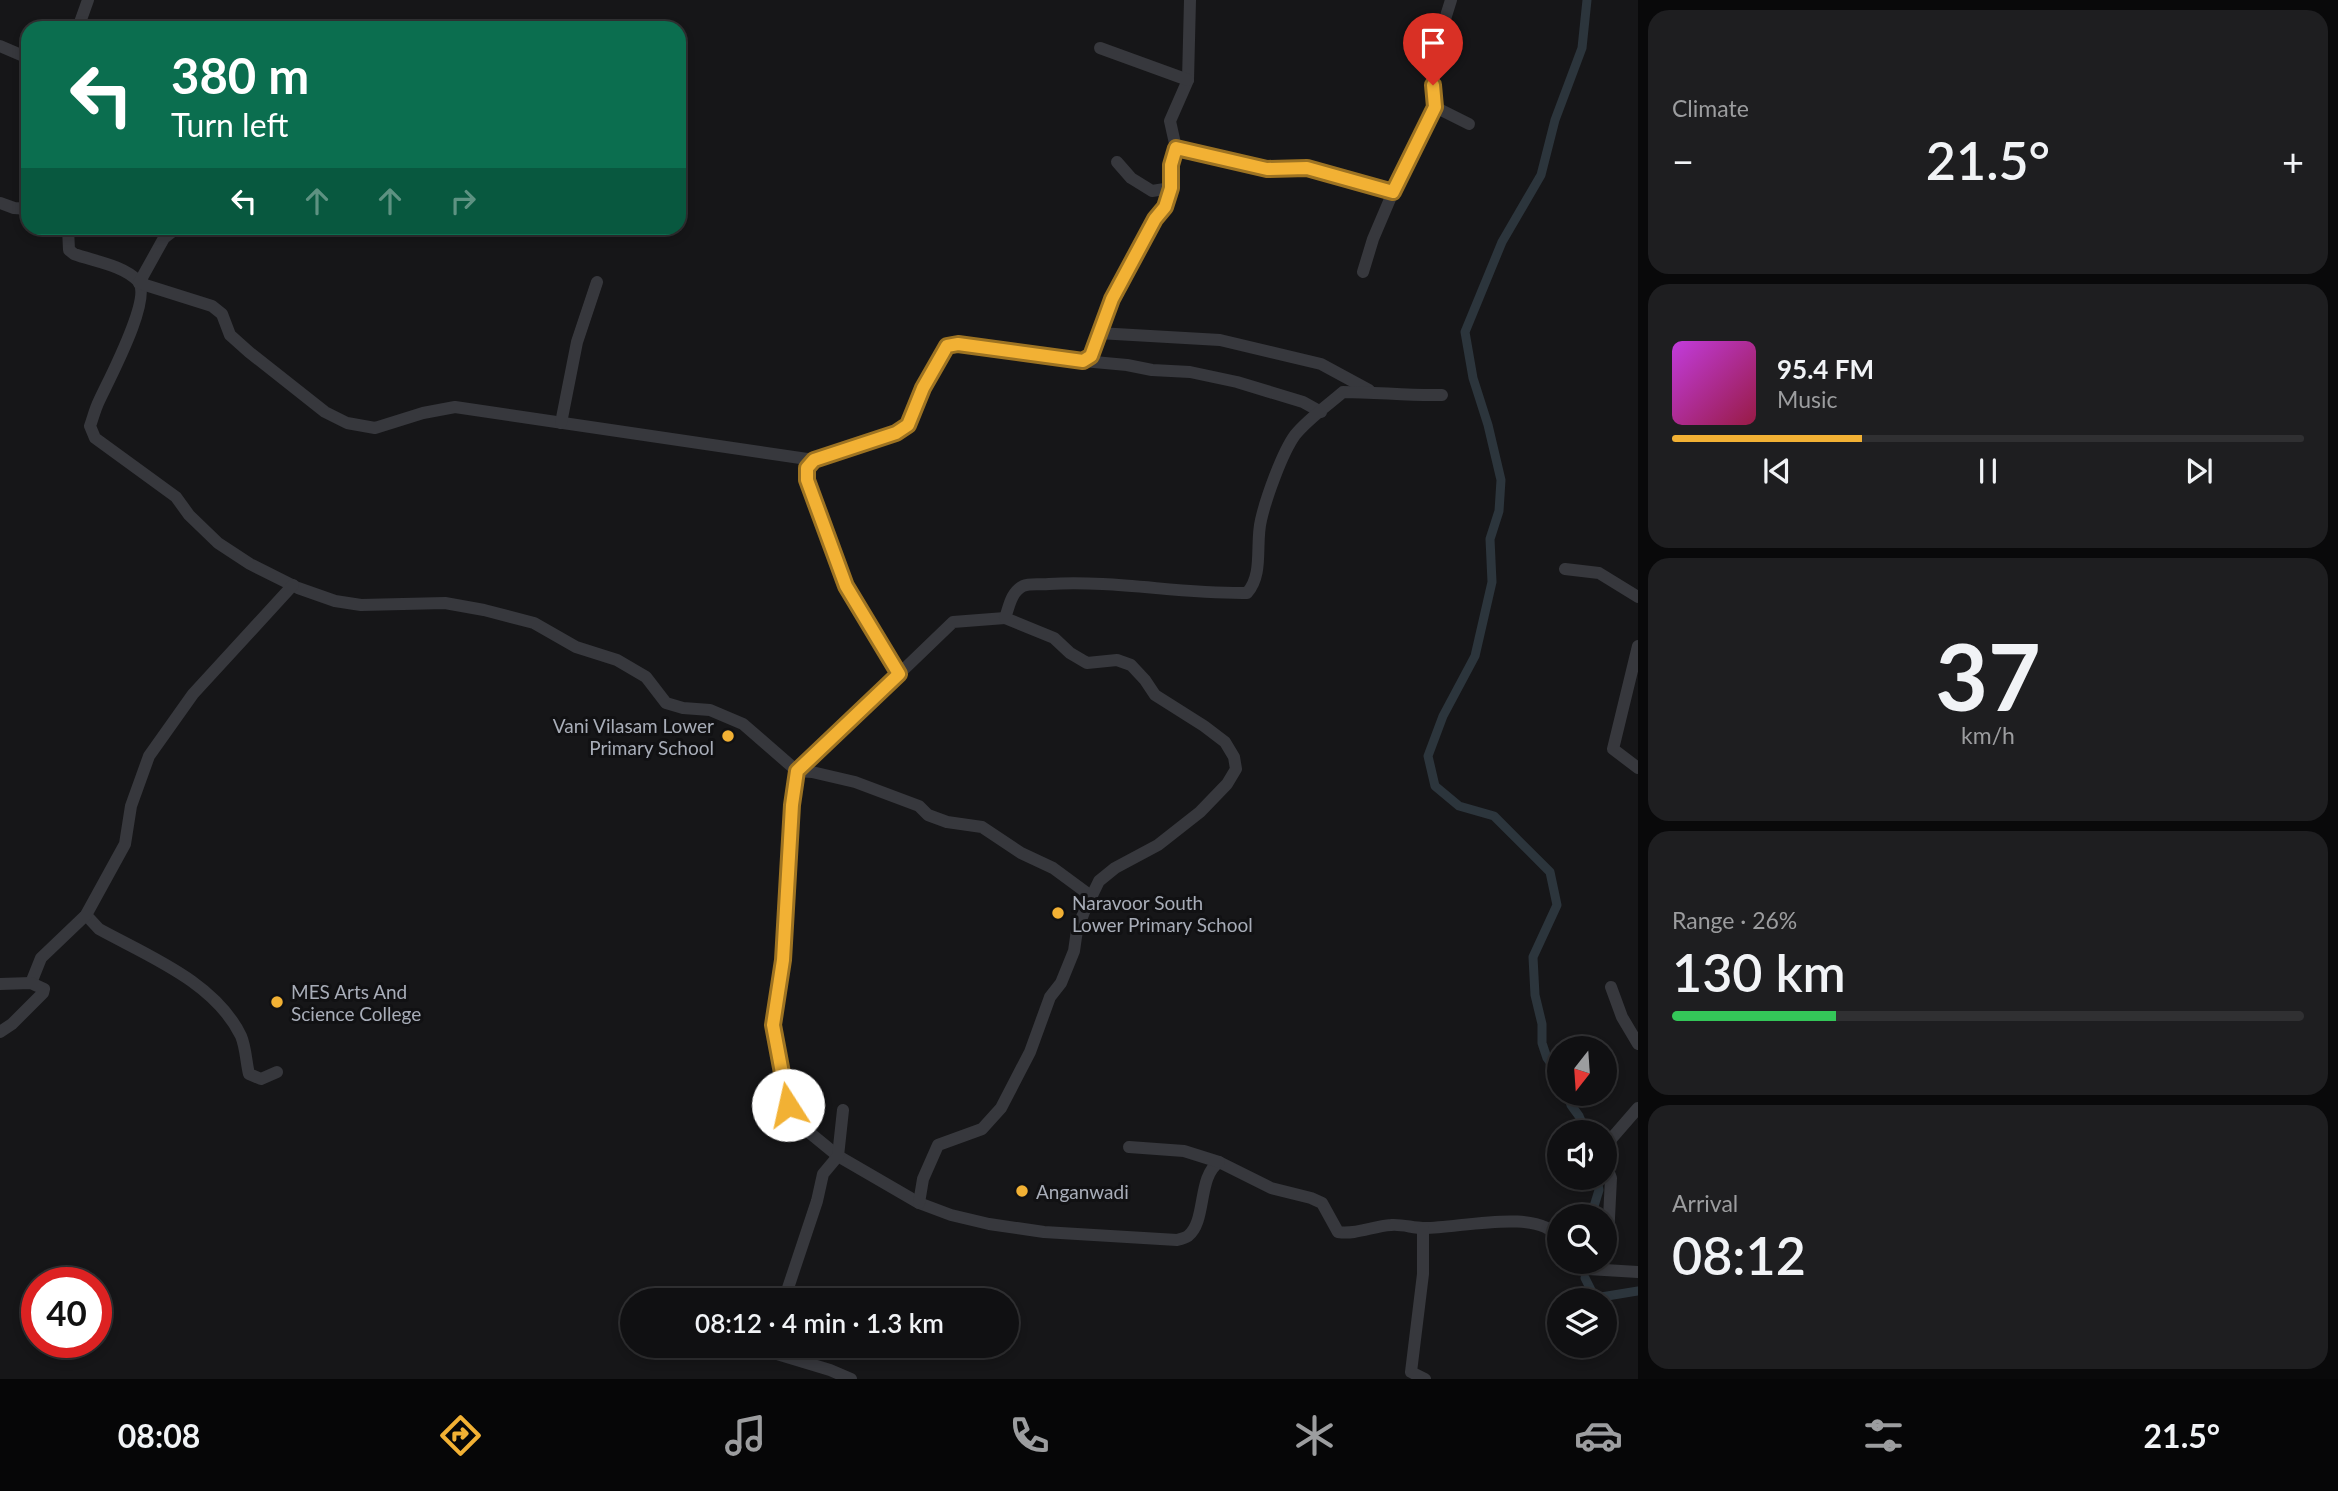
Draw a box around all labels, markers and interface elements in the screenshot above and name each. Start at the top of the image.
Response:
pin [1403,13,1463,85]
icon: arrive [1414,24,1452,62]
text: 380 m [171,46,309,104]
icon: left [56,49,147,140]
text: Climate [1672,94,1749,122]
text: Turn left [171,105,288,144]
text: 21.5° [1926,129,2050,191]
text: − [1672,138,1694,184]
text: + [2282,138,2304,184]
icon: left [225,182,263,220]
icon: ahead [298,182,336,220]
icon: ahead [371,182,409,220]
icon: right [444,182,482,220]
text: 95.4 FM [1777,353,1874,385]
text: Music [1777,385,1837,413]
icon: previous [1758,452,1796,490]
icon: pause [1969,452,2007,490]
icon: next [2180,452,2218,490]
text: 37 [1935,621,2041,730]
place label: Vani Vilasam Lower Primary School [553,714,714,759]
text: km/h [1961,721,2015,749]
marker: Vani Vilasam Lower Primary School [720,728,736,744]
place label: Naravoor South Lower Primary School [1072,891,1253,936]
marker: Naravoor South Lower Primary School [1050,905,1066,921]
text: Range · 26% [1672,906,1797,934]
text: 130 km [1672,941,1846,1003]
place label: MES Arts And Science College [291,980,421,1025]
marker: MES Arts And Science College [269,994,285,1010]
north arrow [1547,1036,1617,1106]
map controls [1547,1036,1617,1358]
position arrow [751,1068,825,1142]
button: sound [1547,1120,1617,1190]
place label: Anganwadi [1036,1180,1129,1203]
marker: Anganwadi [1014,1183,1030,1199]
text: Arrival [1672,1189,1738,1217]
button: search [1547,1204,1617,1274]
text: 08:12 [1672,1224,1806,1286]
speed limit sign: 40 [21,1267,112,1358]
button: layers [1547,1288,1617,1358]
text: 08:12 · 4 min · 1.3 km [695,1307,944,1339]
icon: directions [436,1411,485,1460]
icon: music [721,1411,770,1460]
icon: phone [1005,1411,1054,1460]
icon: climate [1290,1411,1339,1460]
icon: car [1574,1411,1623,1460]
icon: filters [1859,1411,1908,1460]
text: 08:08 [118,1416,200,1455]
text: 21.5° [2144,1416,2220,1455]

